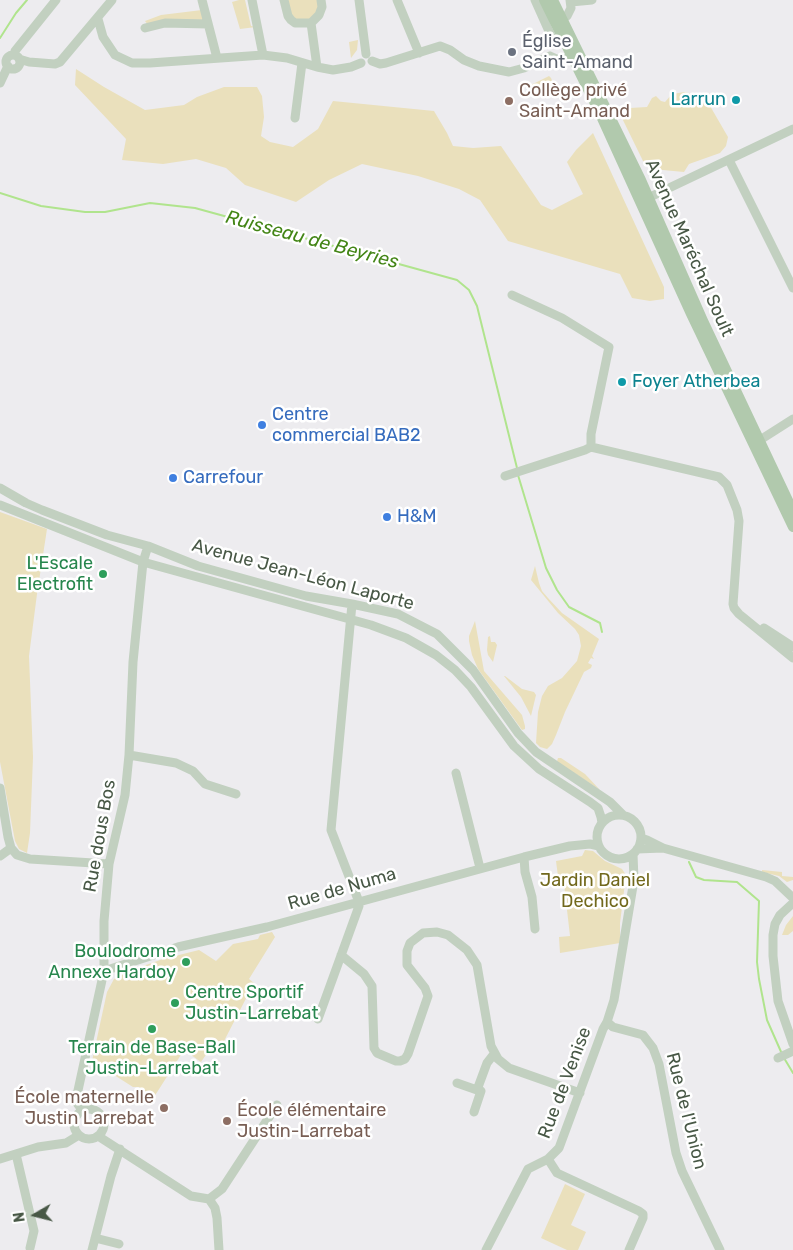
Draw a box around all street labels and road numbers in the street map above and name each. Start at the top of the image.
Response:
street label: Avenue Maréchal Soult [640,156,738,340]
street label: Avenue Jean-Léon Laporte [190,535,416,615]
street label: Rue dous Bos [79,778,121,894]
street label: Rue de Numa [285,863,399,915]
street label: Rue de Venise [534,1024,596,1142]
street label: Rue de l'Union [661,1050,711,1172]

